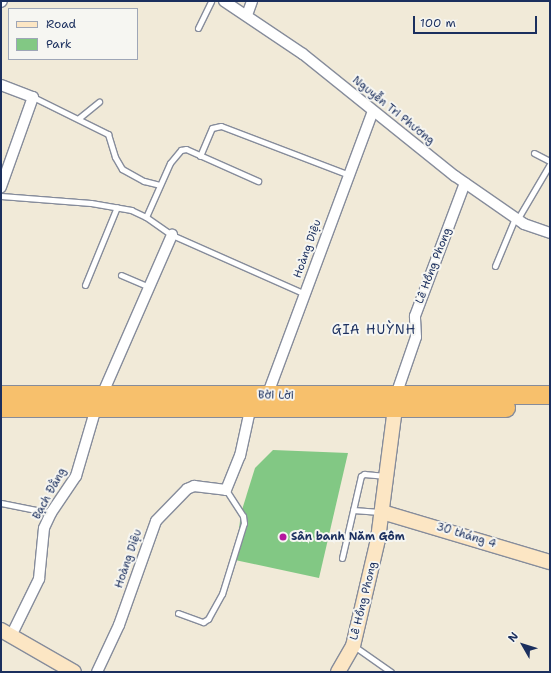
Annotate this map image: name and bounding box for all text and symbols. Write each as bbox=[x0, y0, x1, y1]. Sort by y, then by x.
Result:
legend bbox=[8, 8, 138, 60]
scale bar bbox=[415, 8, 539, 34]
text: 100 m bbox=[420, 15, 456, 31]
text: Road bbox=[46, 16, 76, 32]
text: Park bbox=[46, 36, 72, 52]
street label: Nguyễn Tri Phương bbox=[349, 74, 437, 148]
street label: Hoàng Diệu bbox=[291, 218, 325, 280]
street label: Lê Hồng Phong bbox=[413, 226, 455, 306]
district label: GIA HUỲNH bbox=[332, 322, 416, 338]
street label: Bời Lời bbox=[258, 389, 294, 403]
street label: Bạch Đằng bbox=[30, 466, 70, 522]
street label: 30 tháng 4 bbox=[434, 521, 498, 551]
street label: Hoàng Diệu bbox=[113, 528, 145, 590]
place label: Sân banh Năm Gôm bbox=[291, 530, 405, 544]
marker: Sân banh Năm Gôm bbox=[278, 532, 288, 542]
street label: Lê Hồng Phong bbox=[348, 560, 380, 642]
north arrow bbox=[503, 625, 543, 665]
text: N bbox=[505, 629, 522, 645]

